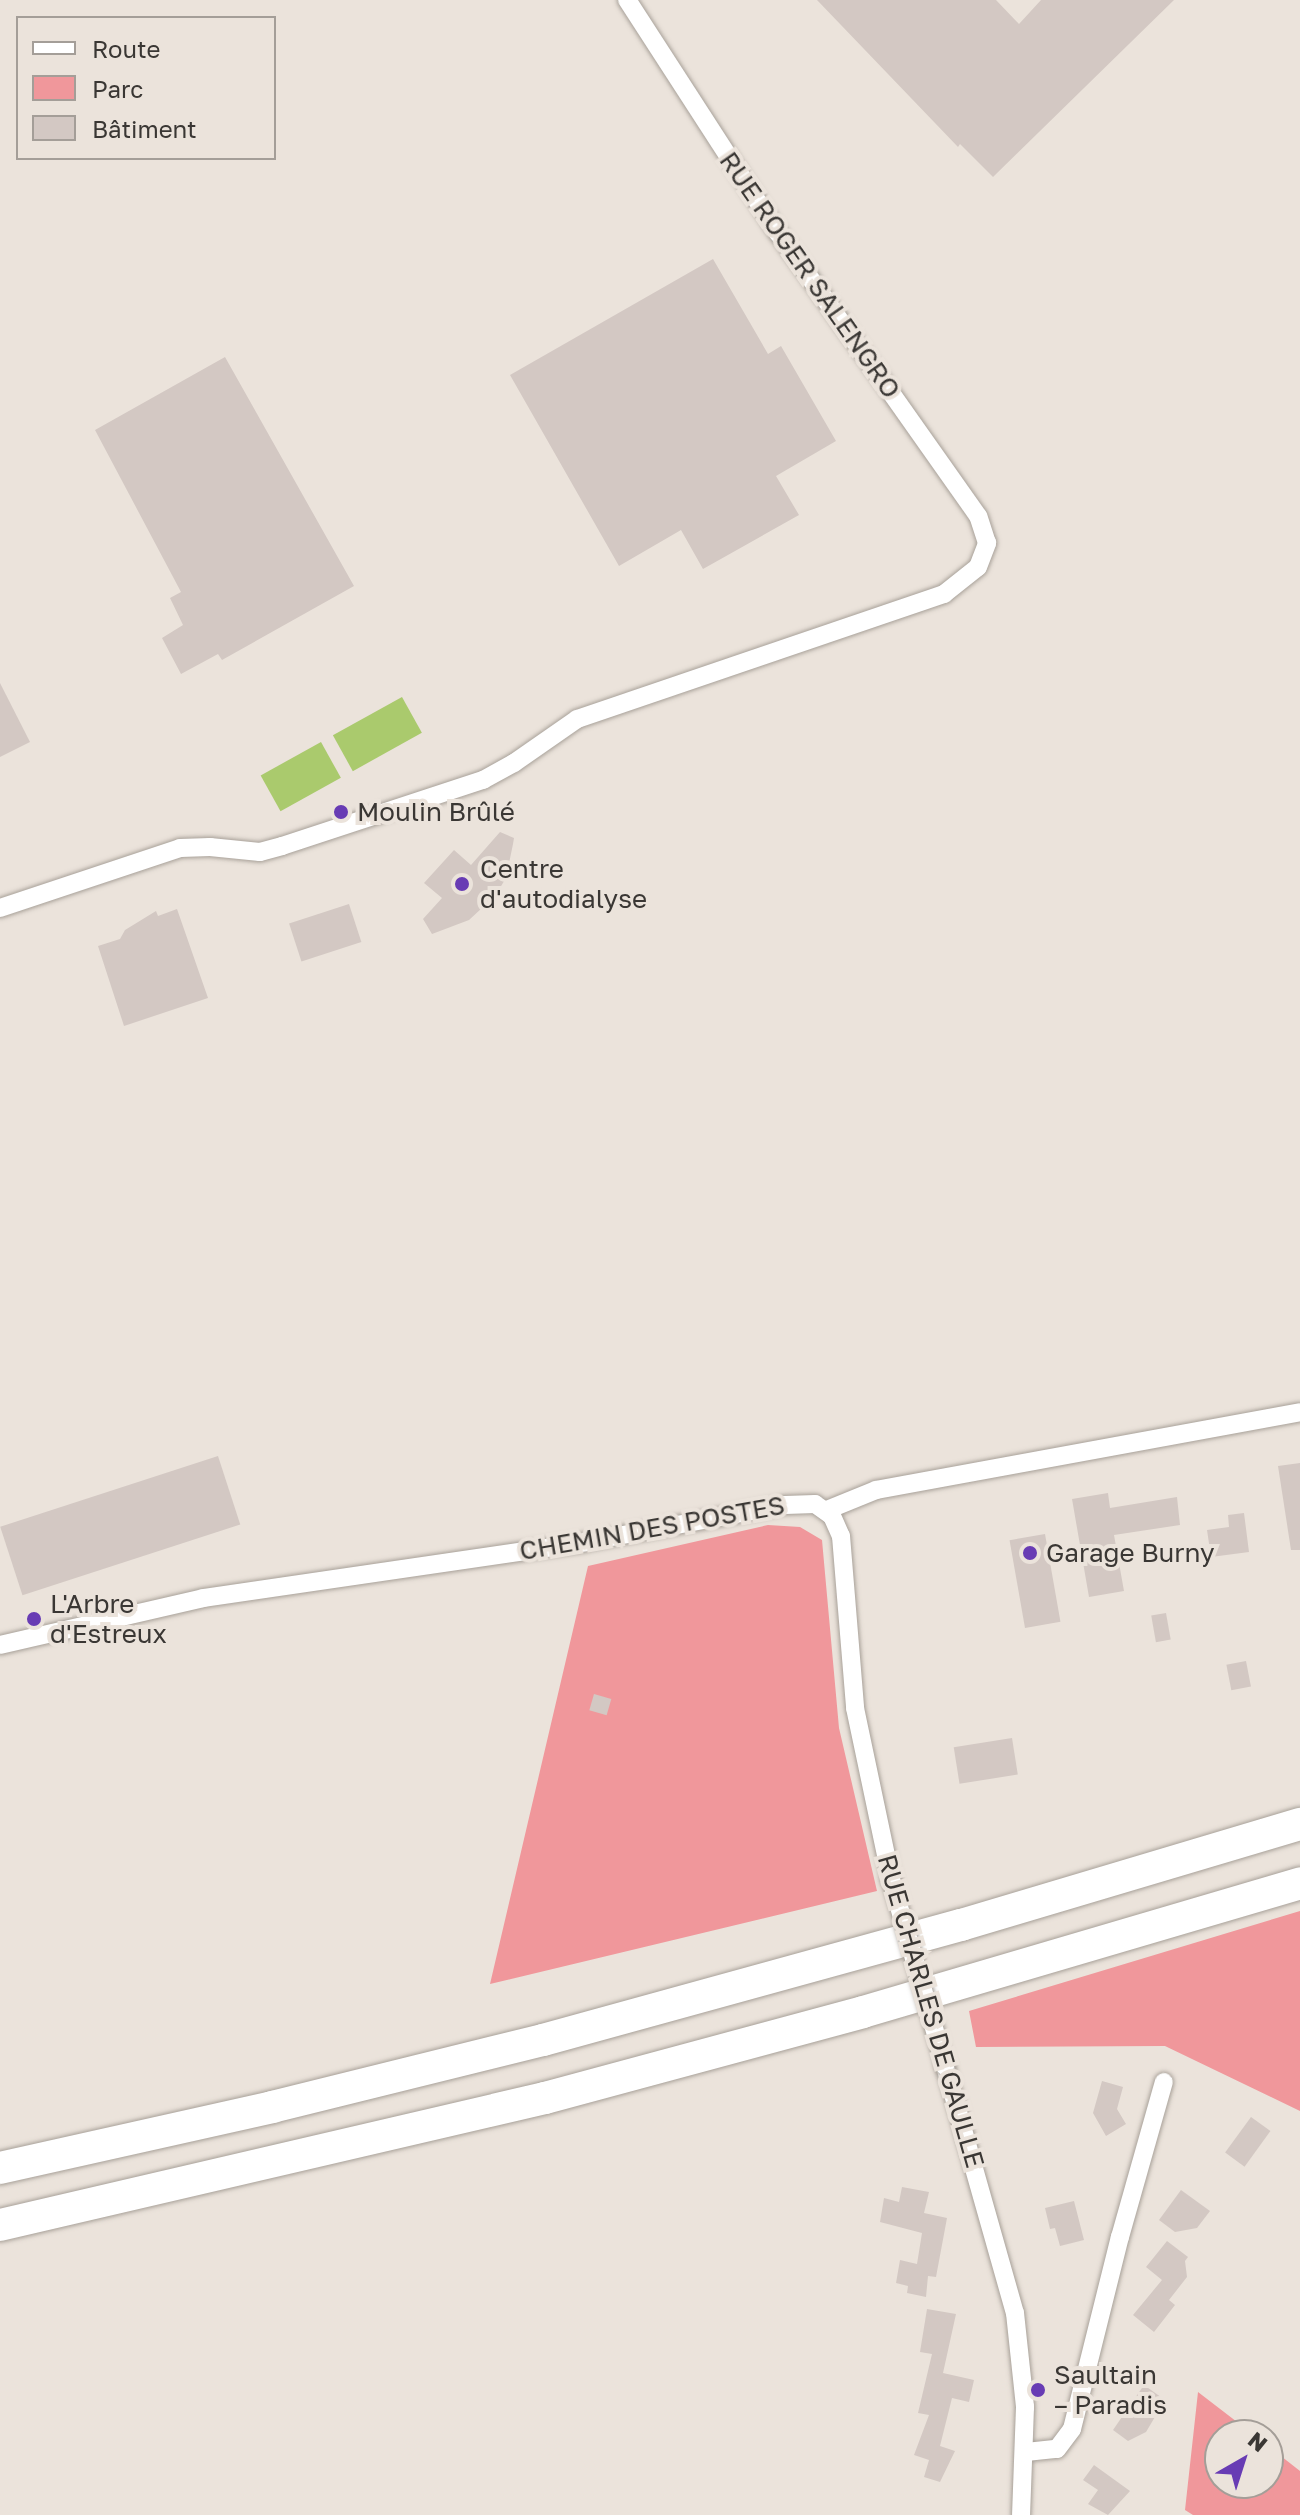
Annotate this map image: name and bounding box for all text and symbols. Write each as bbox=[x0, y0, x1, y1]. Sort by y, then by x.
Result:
legend bbox=[16, 16, 276, 160]
text: Route bbox=[92, 34, 161, 63]
text: Parc bbox=[92, 74, 143, 103]
text: Bâtiment bbox=[92, 114, 197, 143]
street label: RUE ROGER SALENGRO bbox=[713, 146, 907, 404]
place label: Moulin Brûlé bbox=[357, 796, 515, 828]
marker: Moulin Brûlé bbox=[332, 803, 350, 821]
place label: Centre d'autodialyse bbox=[480, 853, 647, 914]
marker: Centre d'autodialyse bbox=[451, 873, 473, 895]
street label: CHEMIN DES POSTES bbox=[517, 1489, 787, 1567]
place label: Garage Burny bbox=[1046, 1537, 1214, 1569]
marker: Garage Burny bbox=[1021, 1544, 1039, 1562]
place label: L'Arbre d'Estreux bbox=[50, 1588, 167, 1650]
marker: L'Arbre d'Estreux bbox=[25, 1610, 43, 1628]
street label: RUE CHARLES DE GAULLE bbox=[871, 1851, 991, 2171]
place label: Saultain – Paradis bbox=[1054, 2359, 1167, 2420]
marker: Saultain – Paradis bbox=[1029, 2381, 1047, 2399]
north arrow bbox=[1204, 2419, 1284, 2499]
text: N bbox=[1243, 2426, 1273, 2457]

